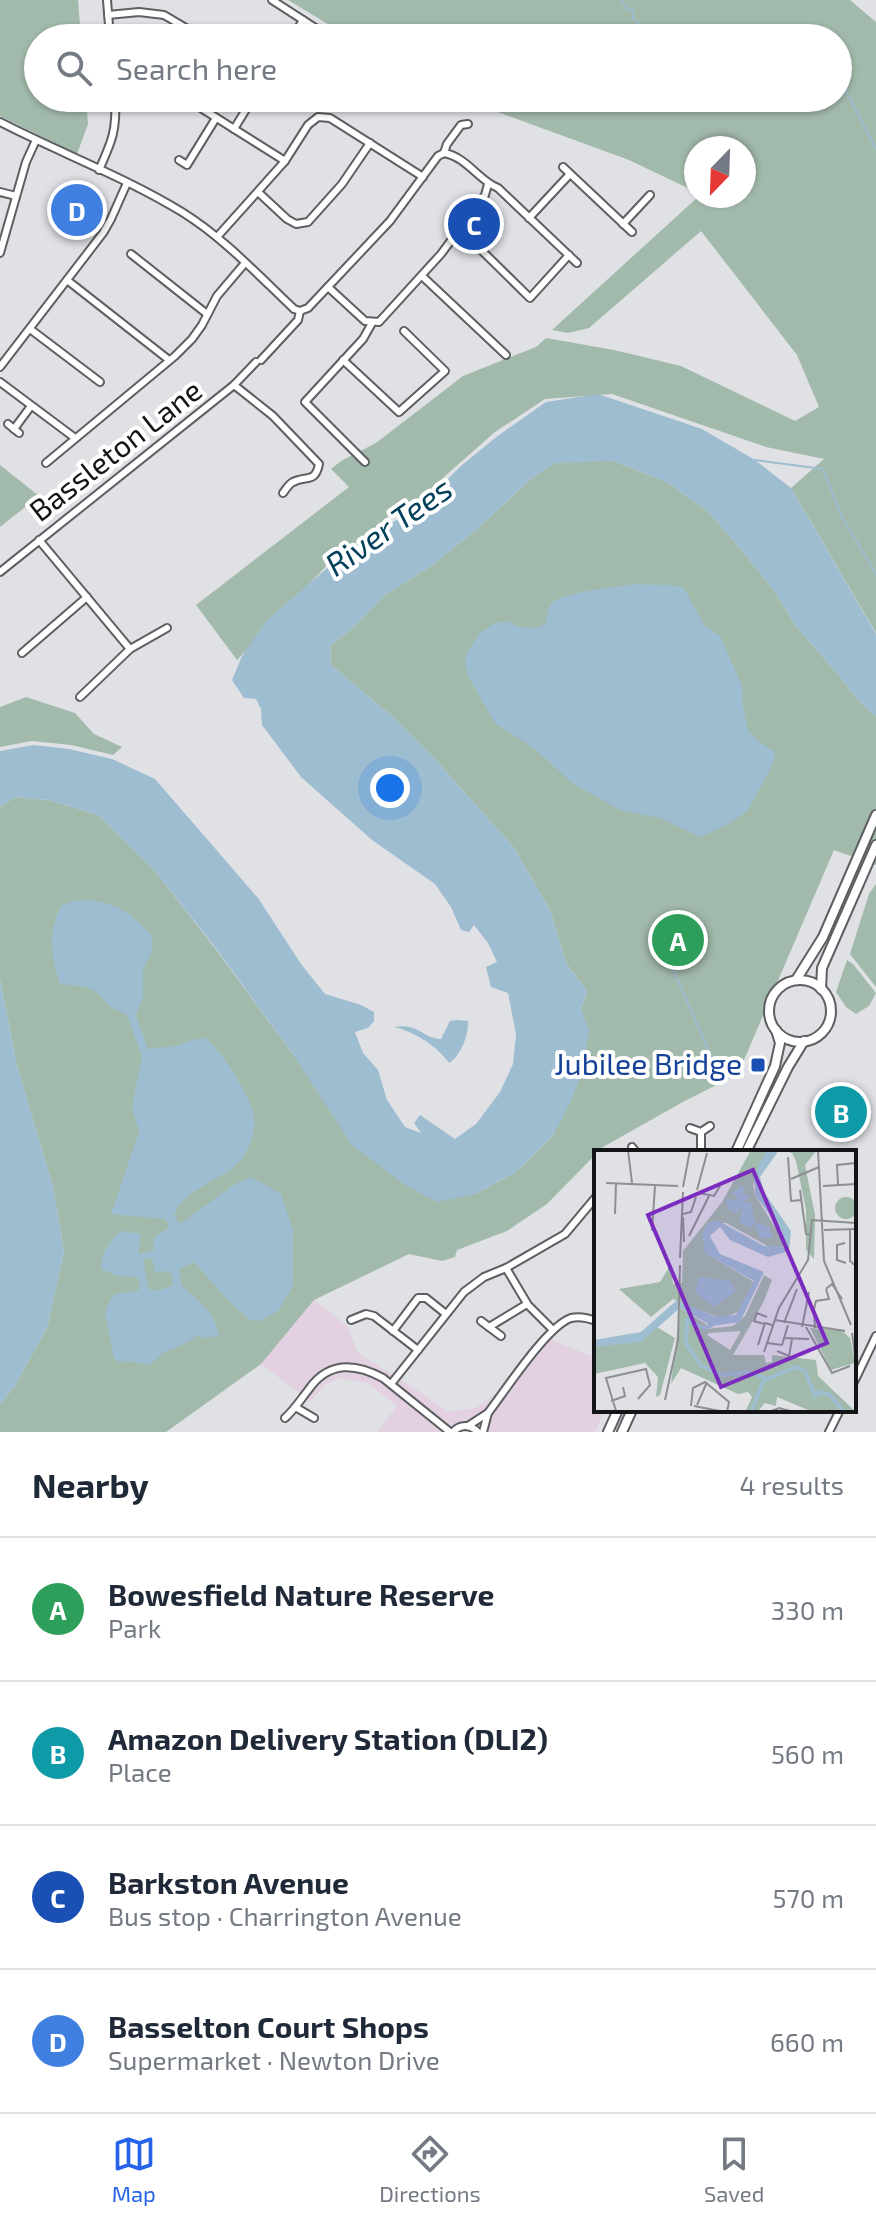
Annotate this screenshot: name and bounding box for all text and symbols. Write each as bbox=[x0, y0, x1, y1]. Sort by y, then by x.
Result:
search box bbox=[24, 24, 852, 112]
icon: search bbox=[52, 46, 96, 90]
text: Search here bbox=[116, 50, 277, 86]
north arrow bbox=[684, 136, 756, 208]
pin: D bbox=[51, 180, 103, 240]
pin: C bbox=[448, 194, 500, 254]
street label: Bassleton Lane bbox=[21, 371, 208, 528]
water label: River Tees bbox=[317, 468, 458, 583]
your location bbox=[370, 768, 410, 808]
pin: A bbox=[652, 910, 704, 970]
place label: Jubilee Bridge bbox=[554, 1045, 742, 1081]
marker: Jubilee Bridge bbox=[749, 1056, 767, 1074]
pin: B bbox=[815, 1082, 867, 1142]
inset map bbox=[594, 1150, 856, 1412]
text: Nearby bbox=[32, 1464, 149, 1505]
text: 4 results bbox=[739, 1469, 844, 1500]
text: Bowesfield Nature Reserve bbox=[108, 1576, 494, 1612]
text: A bbox=[50, 1594, 66, 1625]
text: 330 m bbox=[771, 1594, 844, 1625]
text: Park bbox=[108, 1612, 161, 1643]
text: Amazon Delivery Station (DLI2) bbox=[108, 1720, 548, 1756]
text: B bbox=[50, 1738, 66, 1769]
text: 560 m bbox=[771, 1738, 844, 1769]
text: Place bbox=[108, 1756, 172, 1787]
text: Barkston Avenue bbox=[108, 1864, 349, 1900]
text: C bbox=[50, 1882, 66, 1913]
text: 570 m bbox=[772, 1882, 844, 1913]
text: Bus stop · Charrington Avenue bbox=[108, 1900, 462, 1931]
text: Basselton Court Shops bbox=[108, 2008, 429, 2044]
text: D bbox=[49, 2026, 67, 2057]
text: 660 m bbox=[770, 2026, 844, 2057]
text: Supermarket · Newton Drive bbox=[108, 2044, 440, 2075]
tab: Map bbox=[112, 2132, 156, 2206]
tab: Directions bbox=[379, 2132, 481, 2206]
tab: Saved bbox=[704, 2132, 764, 2206]

